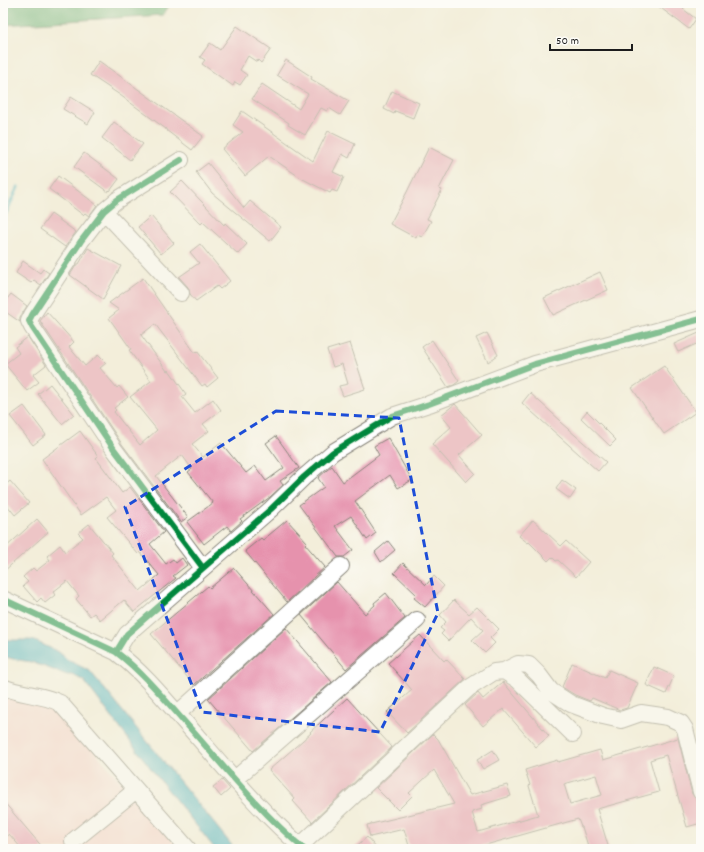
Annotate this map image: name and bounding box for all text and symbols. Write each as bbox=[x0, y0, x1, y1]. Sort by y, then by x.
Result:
scale bar bbox=[550, 26, 632, 52]
text: 50 m bbox=[556, 33, 579, 50]

